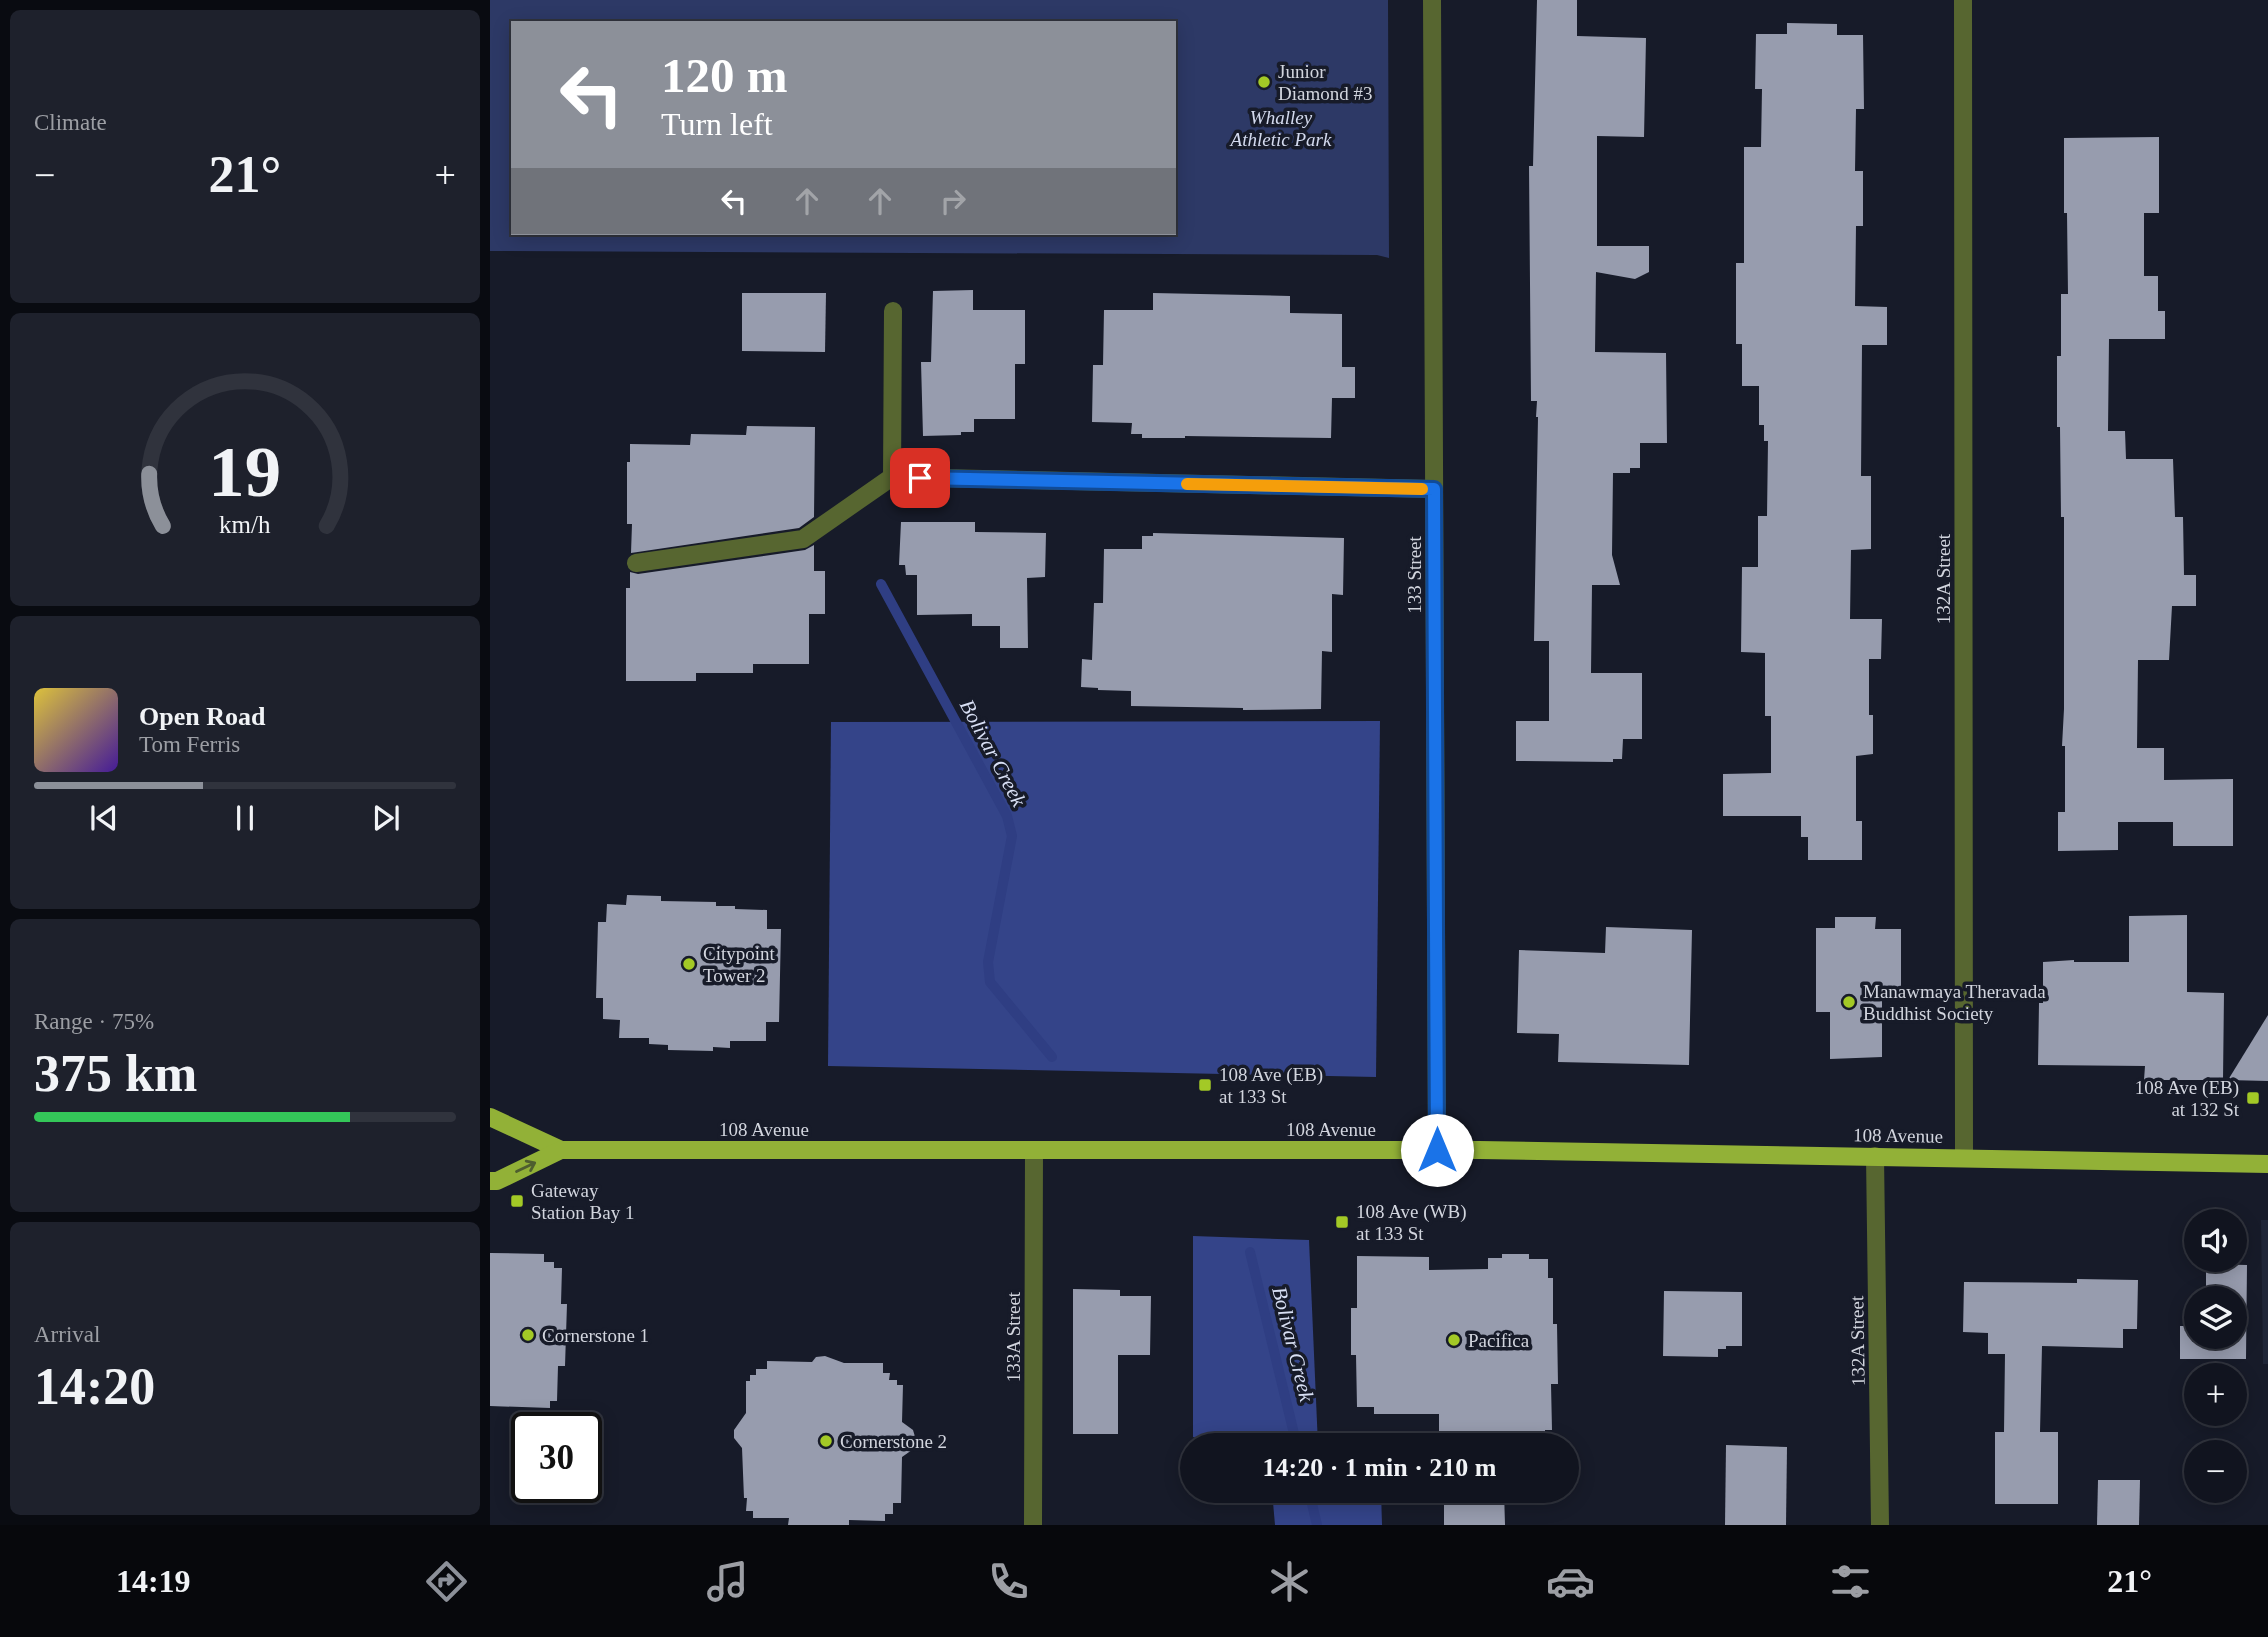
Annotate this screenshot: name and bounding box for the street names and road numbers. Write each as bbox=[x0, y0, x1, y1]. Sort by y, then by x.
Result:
street label: 132A Street bbox=[1933, 533, 1954, 624]
street label: 133 Street bbox=[1404, 536, 1425, 614]
street label: 108 Avenue bbox=[719, 1119, 809, 1140]
street label: 108 Avenue bbox=[1286, 1119, 1376, 1140]
street label: 108 Avenue bbox=[1853, 1124, 1943, 1147]
street label: 133A Street bbox=[1003, 1291, 1024, 1382]
street label: 132A Street bbox=[1846, 1295, 1869, 1386]

